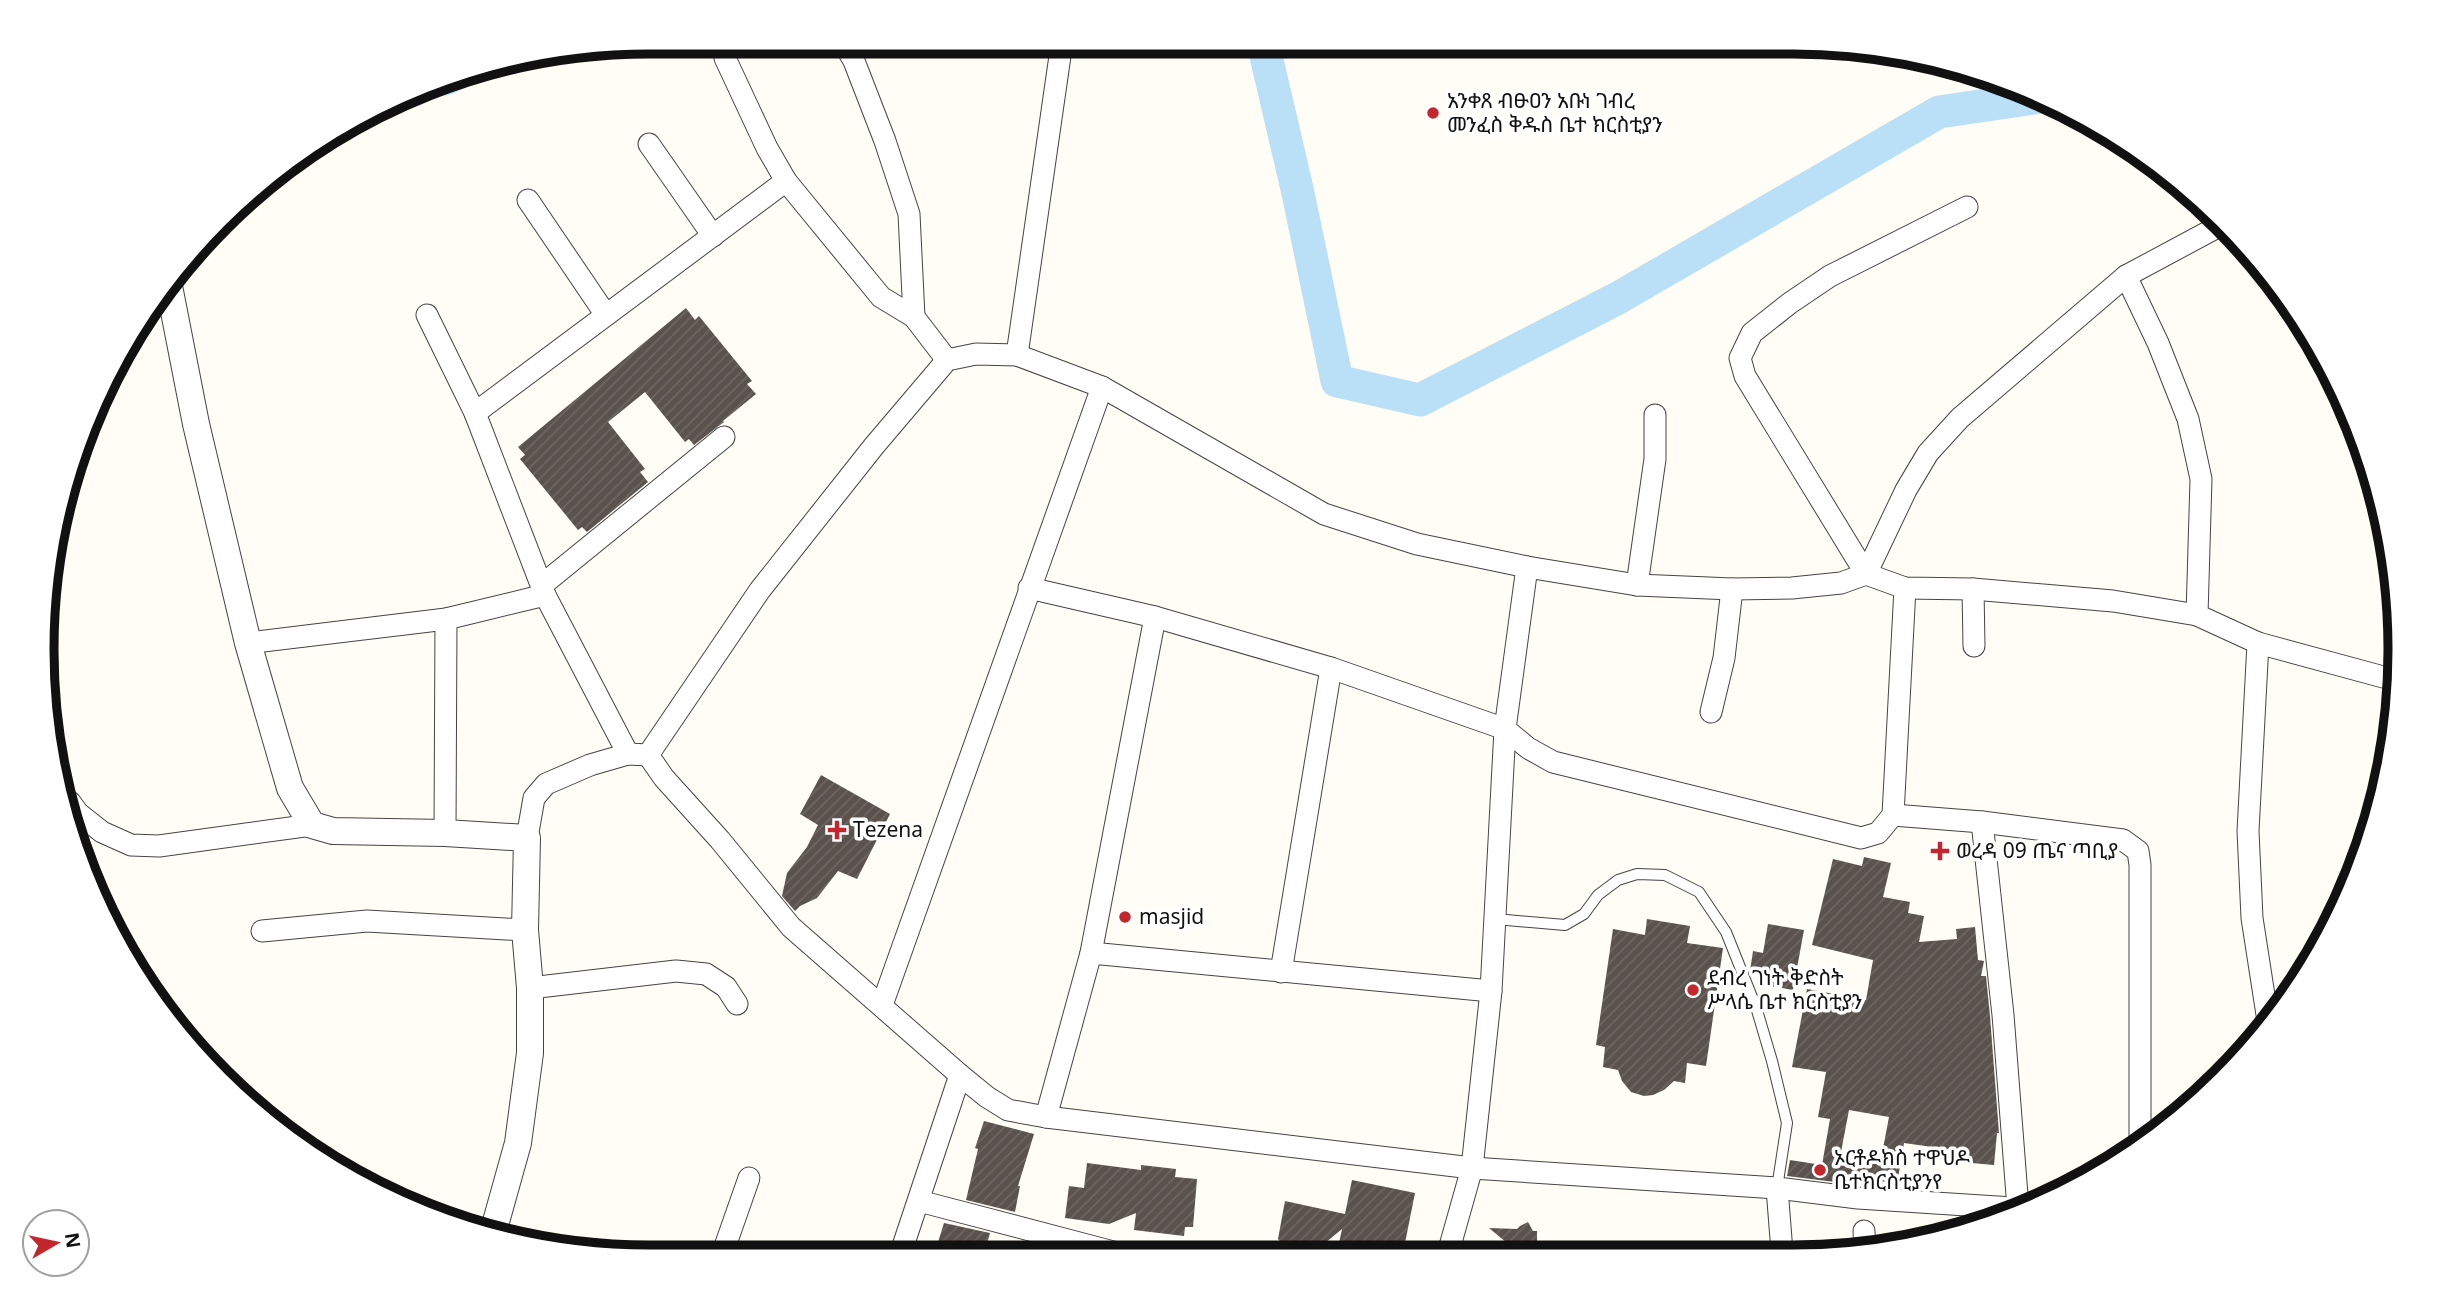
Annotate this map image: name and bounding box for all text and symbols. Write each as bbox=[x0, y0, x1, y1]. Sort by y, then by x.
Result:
place label: አንቀጸ ብፁዐን አቡነ ገብረ መንፈስ ቅዱስ ቤተ ክርስቲያን bbox=[1447, 86, 1662, 138]
marker: አንቀጸ ብፁዐን አቡነ ገብረ መንፈስ ቅዱስ ቤተ ክርስቲያን bbox=[1425, 105, 1441, 121]
place label: Tezena bbox=[853, 815, 923, 843]
marker: Tezena bbox=[827, 820, 847, 840]
place label: ወረዳ 09 ጤና ጣቢያ bbox=[1956, 836, 2118, 864]
marker: ወረዳ 09 ጤና ጣቢያ bbox=[1930, 841, 1950, 861]
place label: masjid bbox=[1139, 902, 1204, 930]
marker: masjid bbox=[1117, 909, 1133, 925]
place label: ደብረ ገነት ቅድስት ሥላሴ ቤተ ክርስቲያን bbox=[1707, 963, 1862, 1015]
marker: ደብረ ገነት ቅድስት ሥላሴ ቤተ ክርስቲያን bbox=[1685, 982, 1701, 998]
place label: ኦርቶዶክስ ተዋህዶ ቤተክርስቲያንየ bbox=[1834, 1143, 1970, 1195]
marker: ኦርቶዶክስ ተዋህዶ ቤተክርስቲያንየ bbox=[1812, 1162, 1828, 1178]
north arrow bbox=[21, 1208, 91, 1278]
text: N bbox=[59, 1231, 87, 1250]

